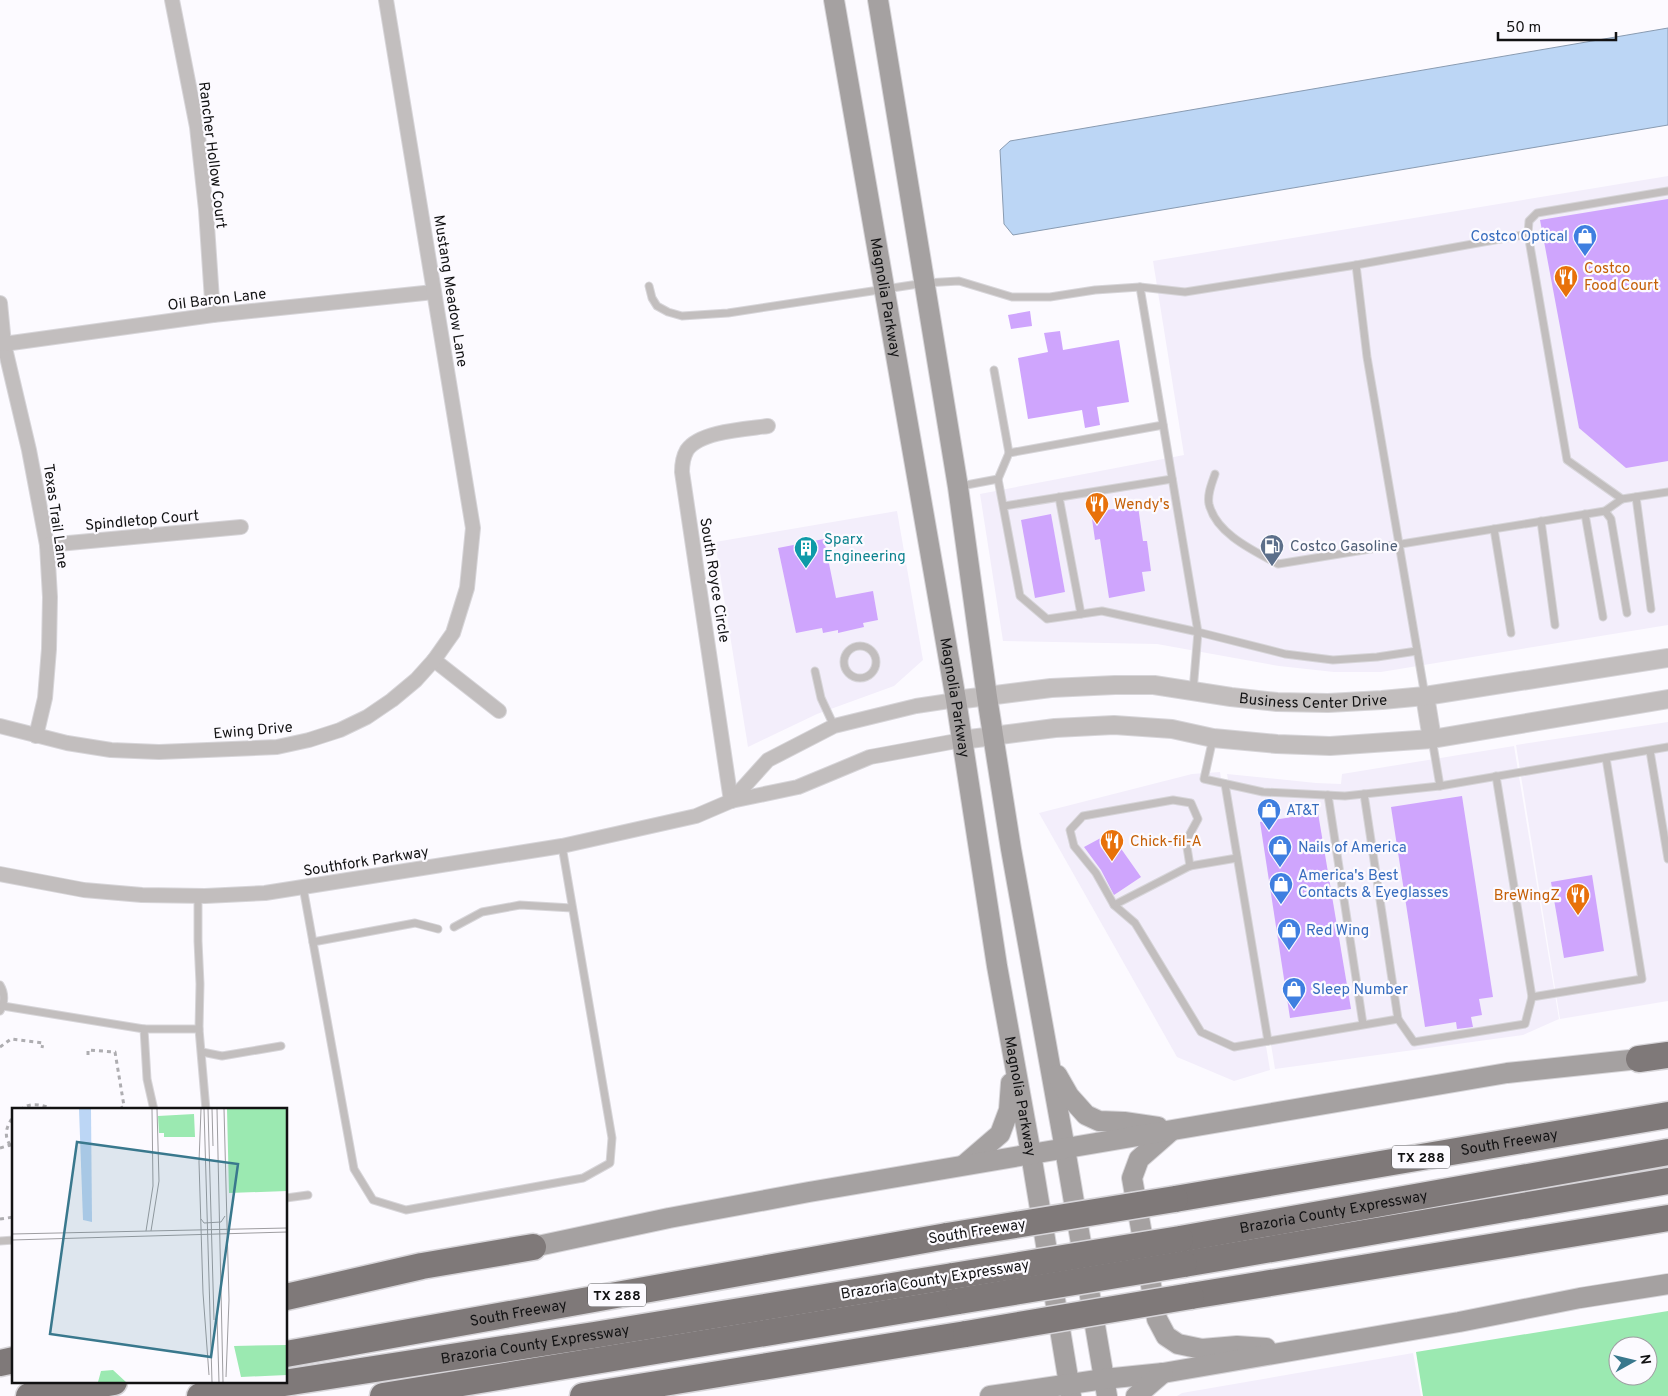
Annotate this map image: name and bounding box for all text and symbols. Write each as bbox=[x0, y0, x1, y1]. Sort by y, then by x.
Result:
scale bar bbox=[1498, 10, 1616, 42]
text: 50 m bbox=[1506, 19, 1541, 38]
street label: Rancher Hollow Court bbox=[193, 81, 230, 230]
street label: Mustang Meadow Lane bbox=[428, 214, 471, 369]
shop icon: Costco Optical bbox=[1572, 223, 1598, 257]
place label: Costco Optical bbox=[1470, 228, 1568, 247]
street label: Magnolia Parkway bbox=[865, 236, 904, 359]
place label: Costco Food Court bbox=[1584, 260, 1659, 296]
restaurant icon: Costco Food Court bbox=[1553, 264, 1579, 298]
street label: Oil Baron Lane bbox=[167, 285, 268, 316]
street label: Texas Trail Lane bbox=[38, 463, 71, 570]
restaurant icon: Wendy's bbox=[1084, 491, 1110, 525]
place label: Wendy's bbox=[1114, 496, 1170, 515]
street label: Spindletop Court bbox=[84, 507, 200, 536]
street label: South Royce Circle bbox=[694, 516, 733, 644]
place label: Sparx Engineering bbox=[824, 531, 906, 567]
fuel station icon: Costco Gasoline bbox=[1259, 533, 1285, 567]
building icon: Sparx Engineering bbox=[793, 535, 819, 569]
place label: Costco Gasoline bbox=[1290, 538, 1398, 557]
street label: Magnolia Parkway bbox=[934, 636, 973, 759]
street label: Business Center Drive bbox=[1238, 690, 1388, 714]
street label: Ewing Drive bbox=[213, 719, 294, 744]
shop icon: AT&T bbox=[1256, 797, 1282, 831]
place label: AT&T bbox=[1286, 802, 1320, 821]
restaurant icon: Chick-fil-A bbox=[1099, 828, 1125, 862]
place label: Chick-fil-A bbox=[1130, 833, 1202, 852]
shop icon: Nails of America bbox=[1267, 834, 1293, 868]
place label: Nails of America bbox=[1298, 839, 1407, 858]
street label: Southfork Parkway bbox=[302, 843, 430, 882]
place label: America's Best Contacts & Eyeglasses bbox=[1298, 867, 1449, 903]
shop icon: America's Best Contacts & Eyeglasses bbox=[1268, 871, 1294, 905]
restaurant icon: BreWingZ bbox=[1565, 882, 1591, 916]
place label: BreWingZ bbox=[1494, 887, 1560, 906]
shop icon: Red Wing bbox=[1276, 917, 1302, 951]
place label: Red Wing bbox=[1306, 922, 1369, 941]
shop icon: Sleep Number bbox=[1281, 976, 1307, 1010]
place label: Sleep Number bbox=[1312, 981, 1408, 1000]
street label: Magnolia Parkway bbox=[999, 1035, 1039, 1158]
inset map bbox=[12, 1108, 288, 1384]
street label: South Freeway bbox=[1459, 1126, 1560, 1161]
road number: TX 288 bbox=[1392, 1146, 1450, 1168]
street label: Brazoria County Expressway bbox=[1238, 1187, 1430, 1239]
street label: South Freeway bbox=[927, 1215, 1027, 1250]
street label: Brazoria County Expressway bbox=[840, 1256, 1031, 1305]
road number: TX 288 bbox=[588, 1284, 646, 1306]
street label: South Freeway bbox=[469, 1296, 569, 1332]
street label: Brazoria County Expressway bbox=[439, 1321, 631, 1370]
north arrow bbox=[1608, 1336, 1658, 1386]
text: N bbox=[1635, 1353, 1654, 1366]

